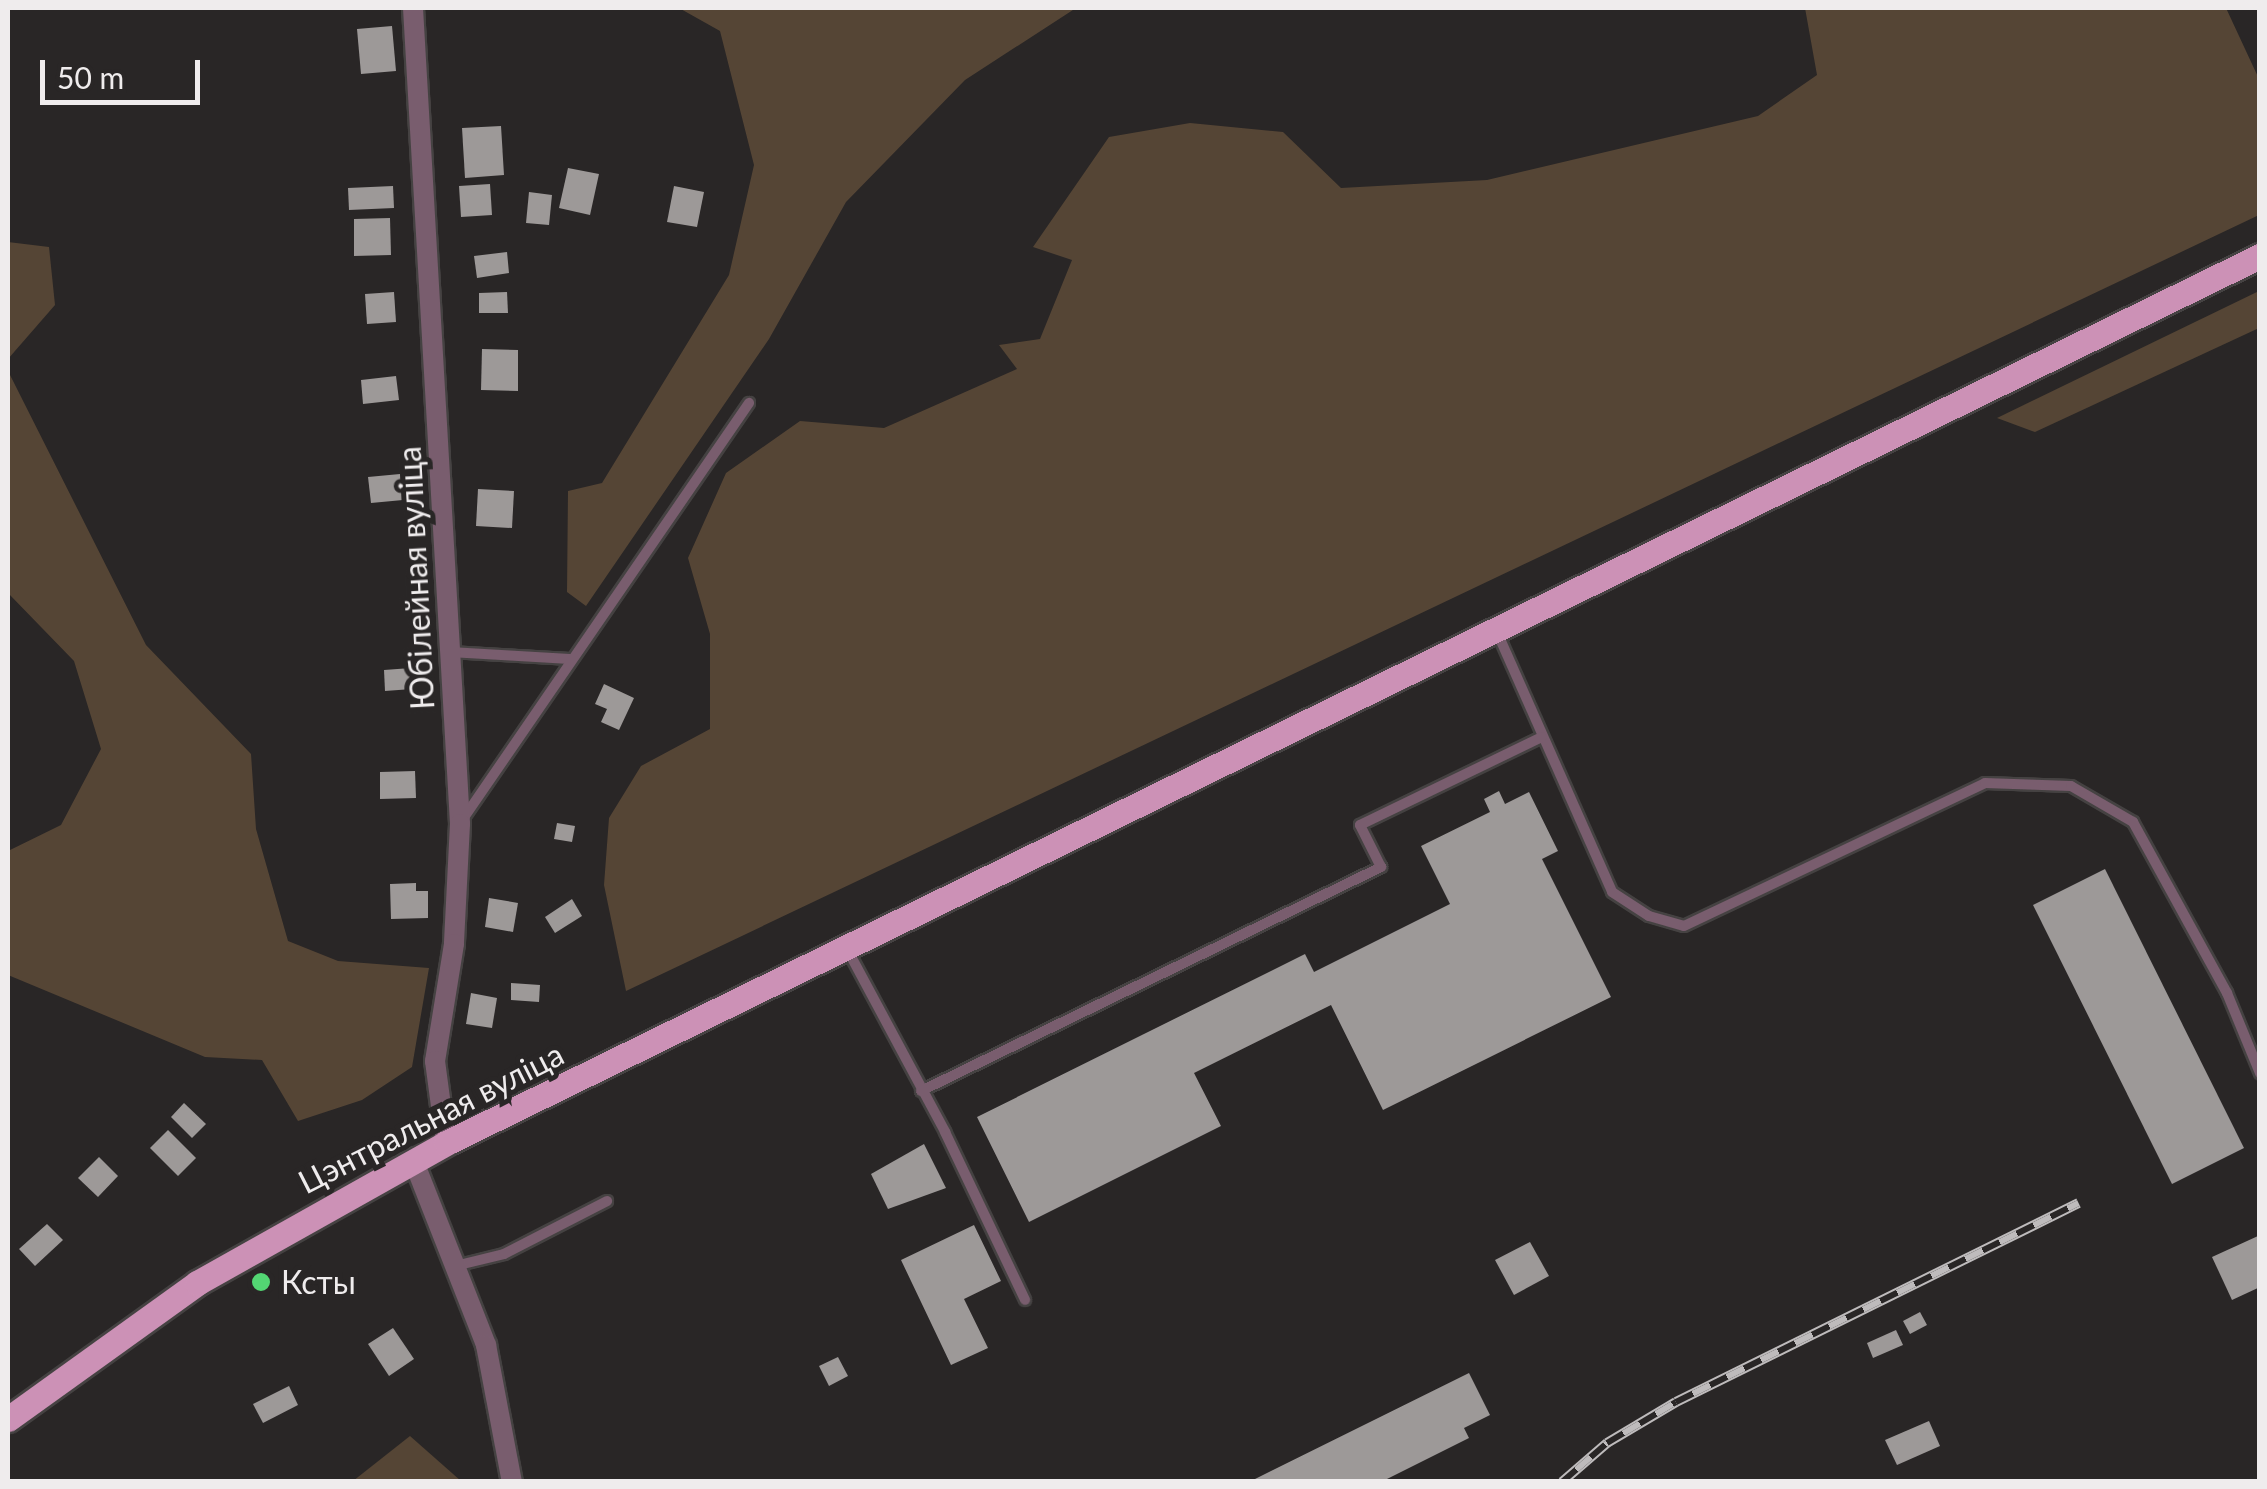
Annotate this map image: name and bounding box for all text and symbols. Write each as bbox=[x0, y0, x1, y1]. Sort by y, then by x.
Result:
scale bar bbox=[45, 40, 205, 102]
text: 50 m bbox=[57, 59, 124, 95]
street label: Юбілейная вуліца bbox=[390, 445, 442, 711]
street label: Цэнтральная вуліца bbox=[292, 1035, 570, 1201]
place label: Ксты bbox=[281, 1263, 356, 1301]
marker: Ксты bbox=[250, 1271, 272, 1293]

